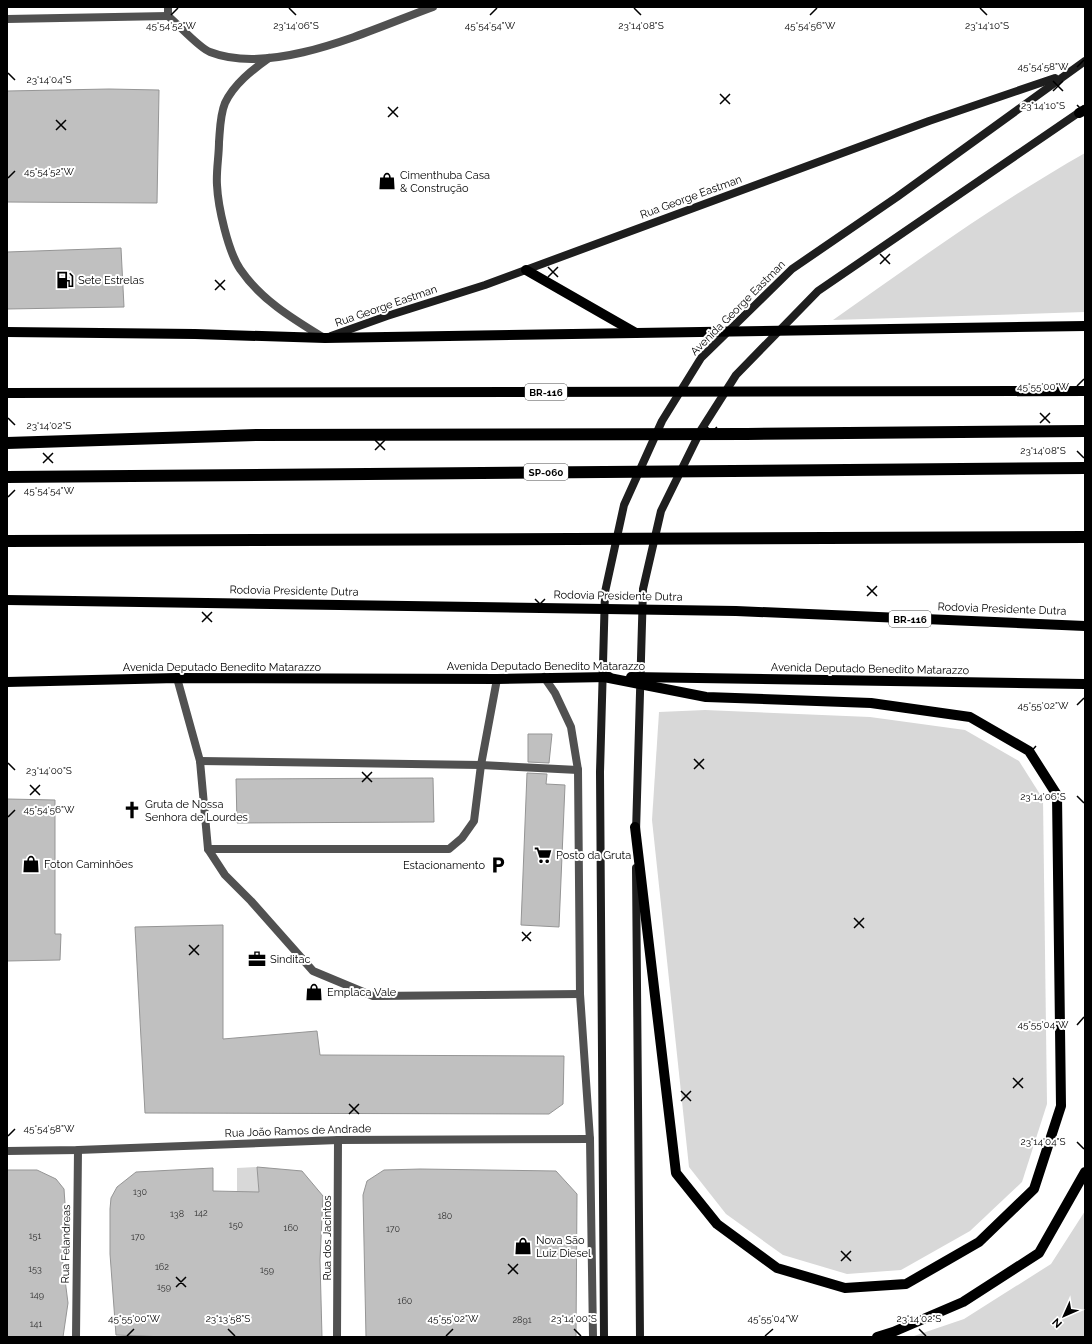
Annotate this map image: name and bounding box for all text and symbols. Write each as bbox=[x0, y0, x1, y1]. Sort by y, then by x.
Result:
text: 45°54'52"W bbox=[146, 20, 197, 31]
text: 23°14'06"S bbox=[273, 20, 319, 31]
text: 45°54'54"W bbox=[465, 20, 516, 31]
text: 23°14'08"S bbox=[618, 20, 664, 31]
text: 45°54'56"W bbox=[785, 20, 836, 31]
text: 23°14'10"S bbox=[965, 20, 1009, 31]
text: 45°54'58"W bbox=[1018, 61, 1069, 72]
text: 23°14'04"S bbox=[26, 74, 72, 85]
text: 23°14'10"S bbox=[1021, 100, 1065, 111]
text: 45°54'52"W bbox=[24, 166, 75, 177]
place label: Cimenthuba Casa & Construção bbox=[400, 169, 490, 195]
shop icon: Cimenthuba Casa & Construção bbox=[377, 171, 397, 191]
street label: Rua George Eastman bbox=[638, 173, 744, 221]
street label: Avenida George Eastman bbox=[688, 258, 788, 358]
fuel station icon: Sete Estrelas bbox=[55, 270, 75, 290]
place label: Sete Estrelas bbox=[78, 274, 144, 287]
street label: Rua George Eastman bbox=[333, 282, 439, 330]
text: 45°55'00"W bbox=[1017, 381, 1069, 392]
road number: BR-116 bbox=[525, 384, 567, 400]
text: 23°14'02"S bbox=[27, 420, 71, 431]
text: 23°14'08"S bbox=[1020, 445, 1066, 456]
road number: SP-060 bbox=[524, 464, 568, 480]
text: 45°54'54"W bbox=[24, 485, 75, 496]
street label: Rodovia Presidente Dutra bbox=[229, 583, 359, 599]
street label: Rodovia Presidente Dutra bbox=[553, 588, 683, 604]
street label: Rodovia Presidente Dutra bbox=[937, 600, 1067, 618]
road number: BR-116 bbox=[889, 611, 931, 627]
street label: Avenida Deputado Benedito Matarazzo bbox=[447, 660, 646, 673]
street label: Avenida Deputado Benedito Matarazzo bbox=[123, 661, 322, 674]
street label: Avenida Deputado Benedito Matarazzo bbox=[771, 661, 970, 677]
text: 45°55'02"W bbox=[1018, 700, 1069, 711]
text: 23°14'00"S bbox=[26, 765, 72, 776]
text: 23°14'06"S bbox=[1020, 791, 1066, 802]
place label: Gruta de Nossa Senhora de Lourdes bbox=[145, 798, 248, 824]
church icon: Gruta de Nossa Senhora de Lourdes bbox=[122, 800, 142, 820]
text: 45°54'56"W bbox=[24, 804, 75, 815]
supermarket icon: Posto da Gruta bbox=[533, 845, 553, 865]
place label: Posto da Gruta bbox=[556, 849, 631, 862]
shop icon: Foton Caminhões bbox=[21, 854, 41, 874]
parking icon: Estacionamento bbox=[488, 855, 508, 875]
place label: Foton Caminhões bbox=[44, 858, 133, 871]
place label: Estacionamento bbox=[403, 859, 485, 872]
office icon: Sinditac bbox=[247, 949, 267, 969]
place label: Sinditac bbox=[270, 953, 310, 966]
shop icon: Emplaca Vale bbox=[304, 982, 324, 1002]
place label: Emplaca Vale bbox=[327, 986, 397, 999]
text: 45°55'04"W bbox=[1017, 1019, 1069, 1030]
street label: Rua João Ramos de Andrade bbox=[224, 1122, 372, 1140]
text: 45°54'58"W bbox=[24, 1123, 75, 1134]
text: 23°14'04"S bbox=[1020, 1136, 1066, 1147]
house number: 130 bbox=[133, 1187, 148, 1197]
street label: Rua dos Jacintos bbox=[321, 1195, 334, 1281]
street label: Rua Felandreas bbox=[59, 1205, 73, 1283]
house number: 142 bbox=[194, 1208, 208, 1218]
house number: 138 bbox=[170, 1209, 184, 1219]
house number: 180 bbox=[438, 1211, 453, 1221]
house number: 150 bbox=[229, 1220, 244, 1230]
house number: 160 bbox=[284, 1223, 299, 1233]
house number: 170 bbox=[386, 1224, 401, 1234]
house number: 151 bbox=[29, 1231, 41, 1241]
house number: 170 bbox=[131, 1232, 146, 1242]
place label: Nova São Luiz Diesel bbox=[536, 1234, 591, 1260]
shop icon: Nova São Luiz Diesel bbox=[513, 1236, 533, 1256]
house number: 162 bbox=[155, 1262, 169, 1272]
house number: 153 bbox=[28, 1264, 42, 1274]
house number: 159 bbox=[260, 1265, 274, 1275]
house number: 159 bbox=[157, 1282, 171, 1292]
house number: 149 bbox=[30, 1290, 44, 1300]
house number: 160 bbox=[398, 1296, 413, 1306]
north arrow bbox=[1044, 1296, 1084, 1336]
text: 45°55'00"W bbox=[108, 1313, 160, 1324]
text: 23°13'58"S bbox=[206, 1313, 250, 1324]
text: 45°55'02"W bbox=[428, 1313, 479, 1324]
text: 23°14'00"S bbox=[551, 1313, 597, 1324]
text: 45°55'04"W bbox=[747, 1313, 799, 1324]
text: 23°14'02"S bbox=[897, 1313, 941, 1324]
house number: 2891 bbox=[512, 1315, 532, 1325]
text: N bbox=[1050, 1315, 1065, 1330]
house number: 141 bbox=[30, 1319, 42, 1329]

